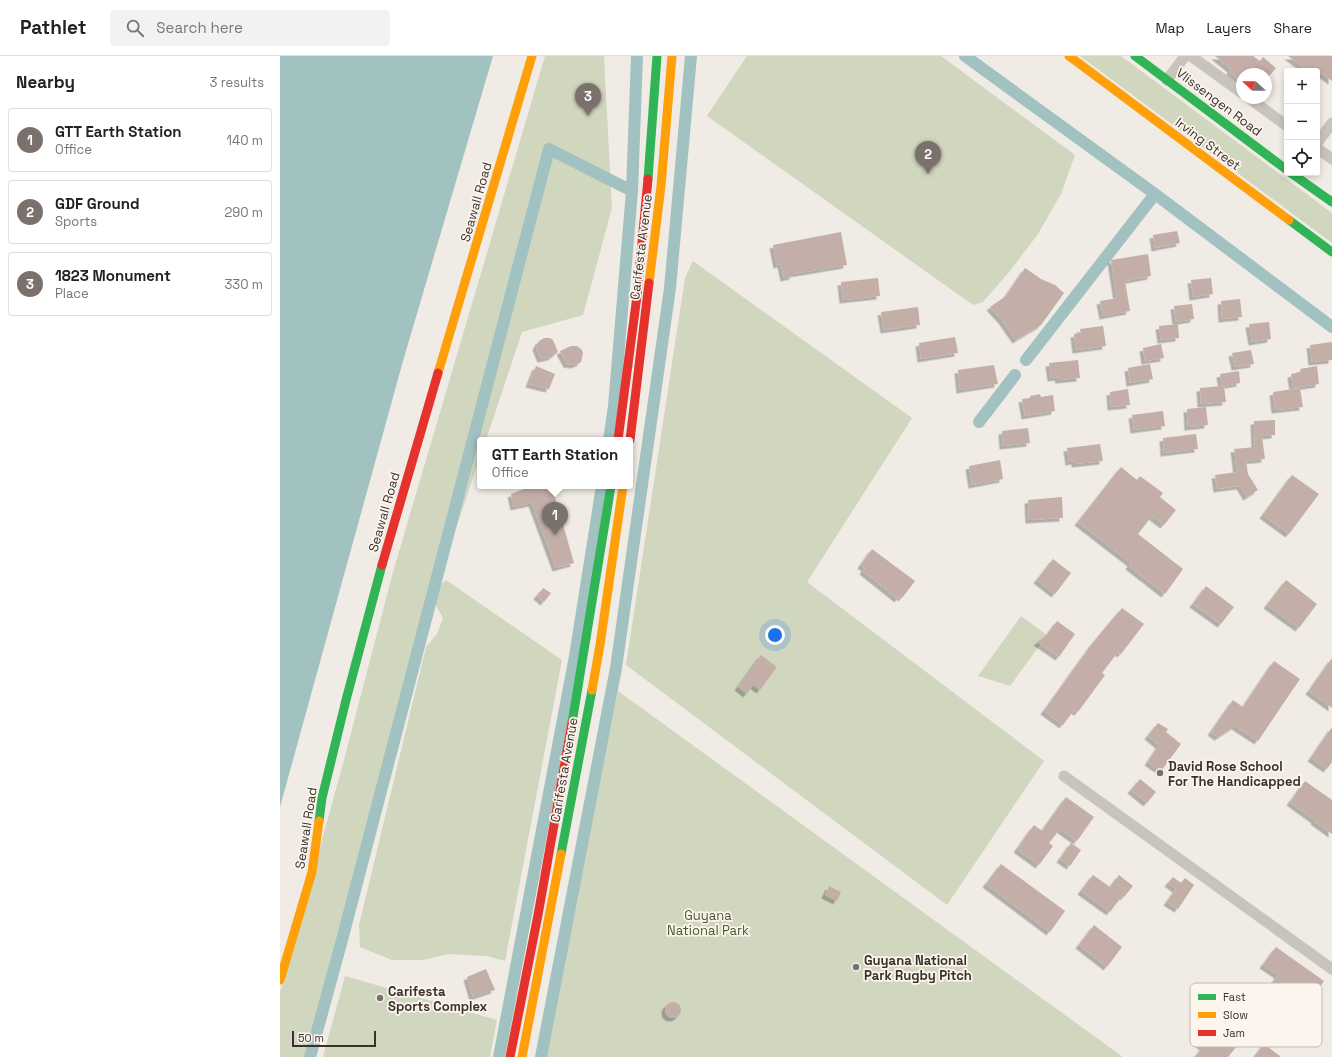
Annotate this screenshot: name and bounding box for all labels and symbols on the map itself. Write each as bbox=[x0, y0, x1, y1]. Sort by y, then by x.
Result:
street label: Vlissengen Road bbox=[1173, 64, 1265, 140]
north arrow bbox=[1236, 68, 1272, 104]
pin: 3 bbox=[575, 83, 601, 116]
street label: Irving Street bbox=[1172, 114, 1244, 174]
pin: 2 bbox=[915, 141, 941, 174]
street label: Seawall Road bbox=[456, 160, 496, 244]
street label: Carifesta Avenue bbox=[626, 193, 656, 301]
street label: Seawall Road bbox=[364, 470, 404, 554]
pin: 1 bbox=[542, 502, 568, 535]
your location bbox=[765, 625, 785, 645]
street label: Carifesta Avenue bbox=[546, 716, 582, 824]
place label: David Rose School For The Handicapped bbox=[1168, 758, 1301, 790]
marker: David Rose School For The Handicapped bbox=[1155, 768, 1165, 778]
street label: Seawall Road bbox=[291, 786, 321, 870]
park label: Guyana National Park bbox=[667, 907, 749, 939]
place label: Guyana National Park Rugby Pitch bbox=[864, 952, 972, 984]
marker: Guyana National Park Rugby Pitch bbox=[851, 962, 861, 972]
place label: Carifesta Sports Complex bbox=[388, 983, 488, 1015]
legend bbox=[1190, 983, 1322, 1047]
text: Fast bbox=[1223, 990, 1246, 1004]
marker: Carifesta Sports Complex bbox=[375, 993, 385, 1003]
text: Slow bbox=[1223, 1008, 1248, 1022]
text: Jam bbox=[1223, 1026, 1245, 1040]
scale bar bbox=[292, 1029, 376, 1048]

